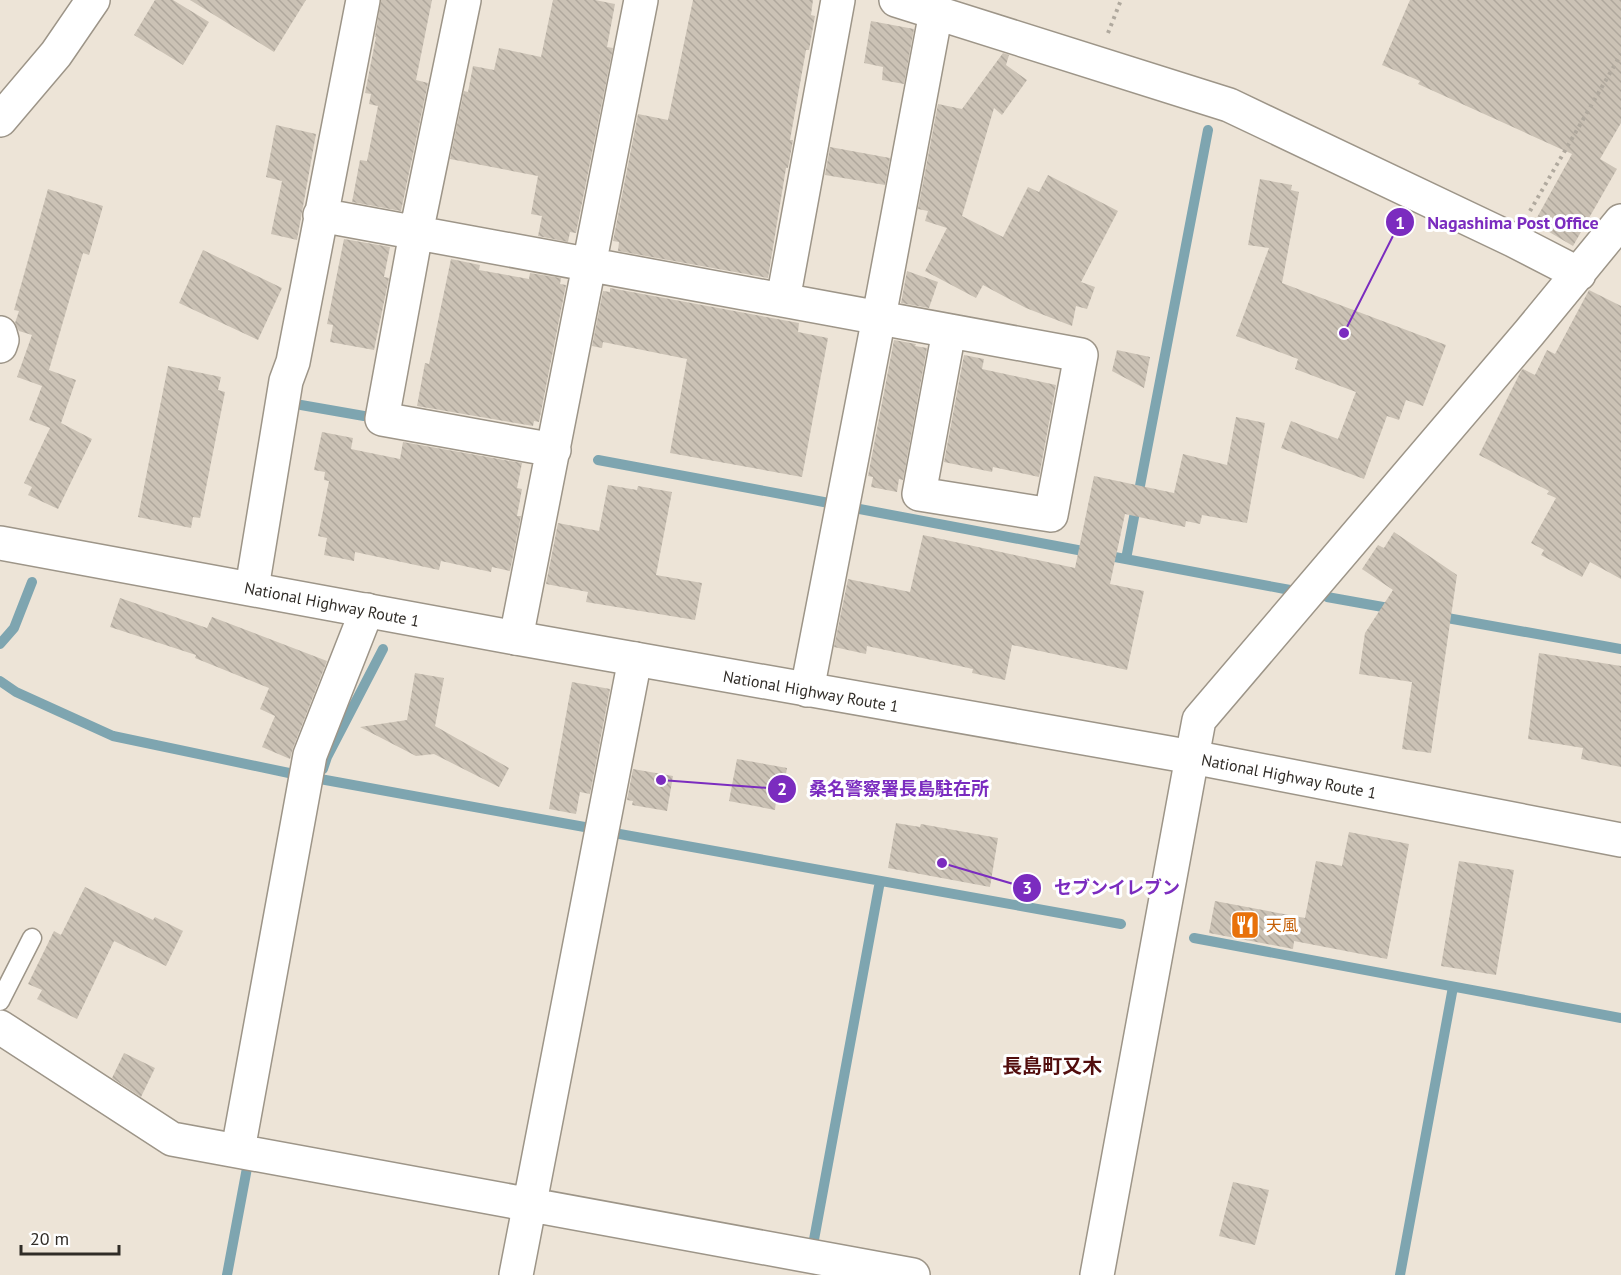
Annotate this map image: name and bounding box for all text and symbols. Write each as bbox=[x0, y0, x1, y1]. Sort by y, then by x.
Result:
callout: Nagashima Post Office bbox=[1385, 204, 1610, 240]
text: 1 bbox=[1395, 211, 1405, 234]
text: Nagashima Post Office bbox=[1427, 211, 1599, 234]
street label: National Highway Route 1 bbox=[243, 577, 421, 631]
street label: National Highway Route 1 bbox=[722, 666, 900, 716]
street label: National Highway Route 1 bbox=[1200, 749, 1378, 803]
callout: 桑名警察署長島駐在所 bbox=[767, 771, 1001, 807]
text: 2 bbox=[777, 777, 787, 800]
text: 桑名警察署長島駐在所 bbox=[809, 777, 989, 800]
callout: セブンイレブン bbox=[1012, 870, 1192, 906]
text: 3 bbox=[1022, 876, 1032, 899]
text: セブンイレブン bbox=[1054, 876, 1180, 899]
restaurant icon: 天風 bbox=[1229, 909, 1261, 941]
place label: 天風 bbox=[1266, 915, 1298, 935]
district label: 長島町又木 bbox=[1002, 1053, 1102, 1079]
scale bar bbox=[21, 1218, 118, 1256]
text: 20 m bbox=[30, 1227, 69, 1250]

